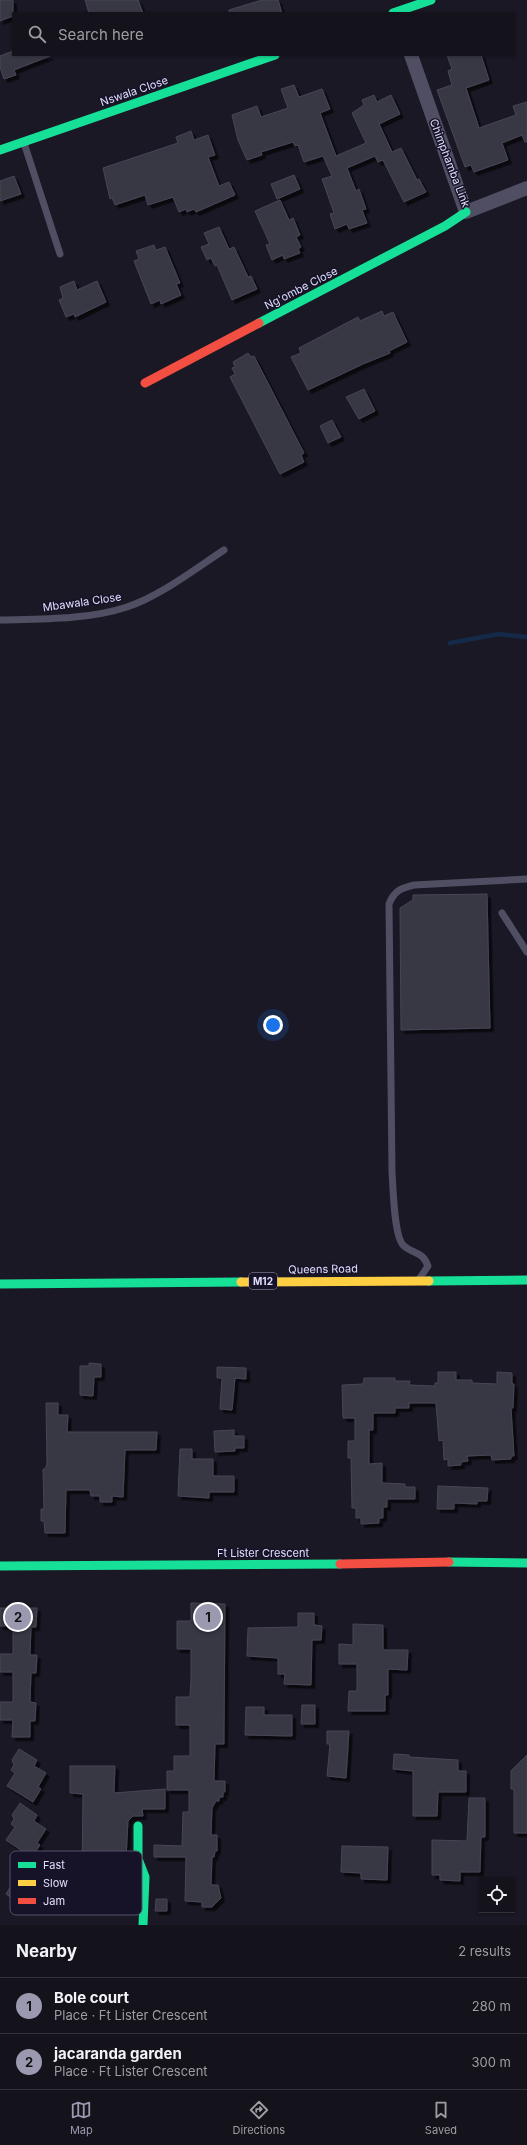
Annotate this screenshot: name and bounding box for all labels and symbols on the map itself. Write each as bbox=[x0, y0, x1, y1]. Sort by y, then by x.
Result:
street label: Nswala Close bbox=[98, 73, 170, 109]
street label: Chimphamba Link bbox=[427, 117, 473, 209]
street label: Ng'ombe Close bbox=[262, 264, 340, 312]
street label: Mbawala Close bbox=[42, 590, 122, 614]
your location bbox=[263, 1015, 283, 1035]
street label: Queens Road bbox=[288, 1261, 358, 1277]
road number: M12 bbox=[249, 1273, 277, 1289]
street label: Ft Lister Crescent bbox=[217, 1546, 309, 1560]
pin: 2 bbox=[5, 1602, 31, 1632]
pin: 1 bbox=[195, 1602, 221, 1632]
legend bbox=[10, 1851, 142, 1915]
text: Fast bbox=[43, 1858, 65, 1872]
text: Slow bbox=[43, 1876, 68, 1890]
text: Jam bbox=[43, 1894, 65, 1908]

